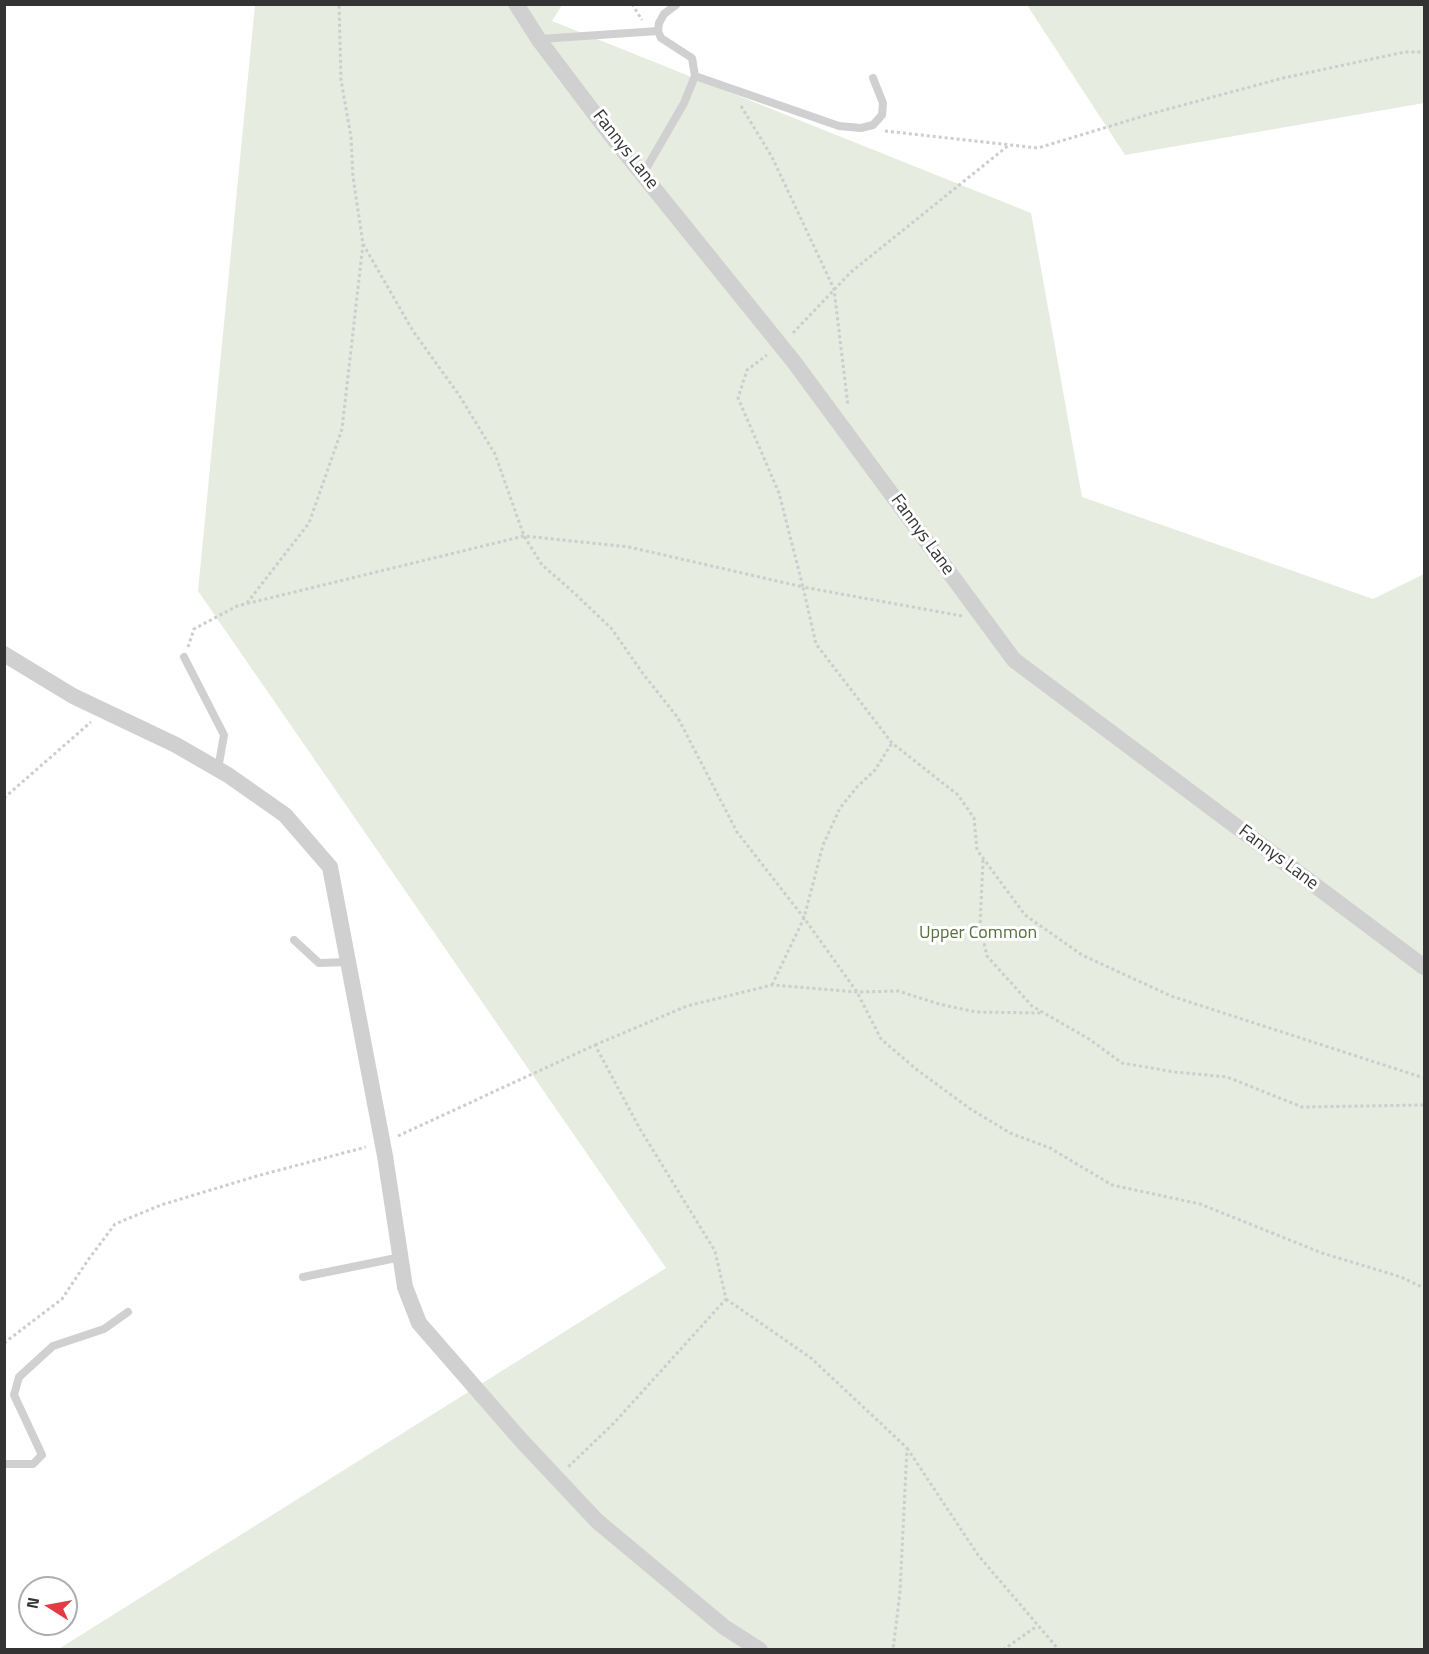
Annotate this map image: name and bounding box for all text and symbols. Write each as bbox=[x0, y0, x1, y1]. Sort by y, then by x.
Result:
street label: Fannys Lane bbox=[587, 106, 663, 194]
street label: Fannys Lane bbox=[886, 490, 958, 580]
street label: Fannys Lane bbox=[1234, 821, 1322, 895]
park label: Upper Common bbox=[919, 923, 1037, 945]
north arrow bbox=[18, 1576, 78, 1636]
text: N bbox=[19, 1595, 45, 1611]

